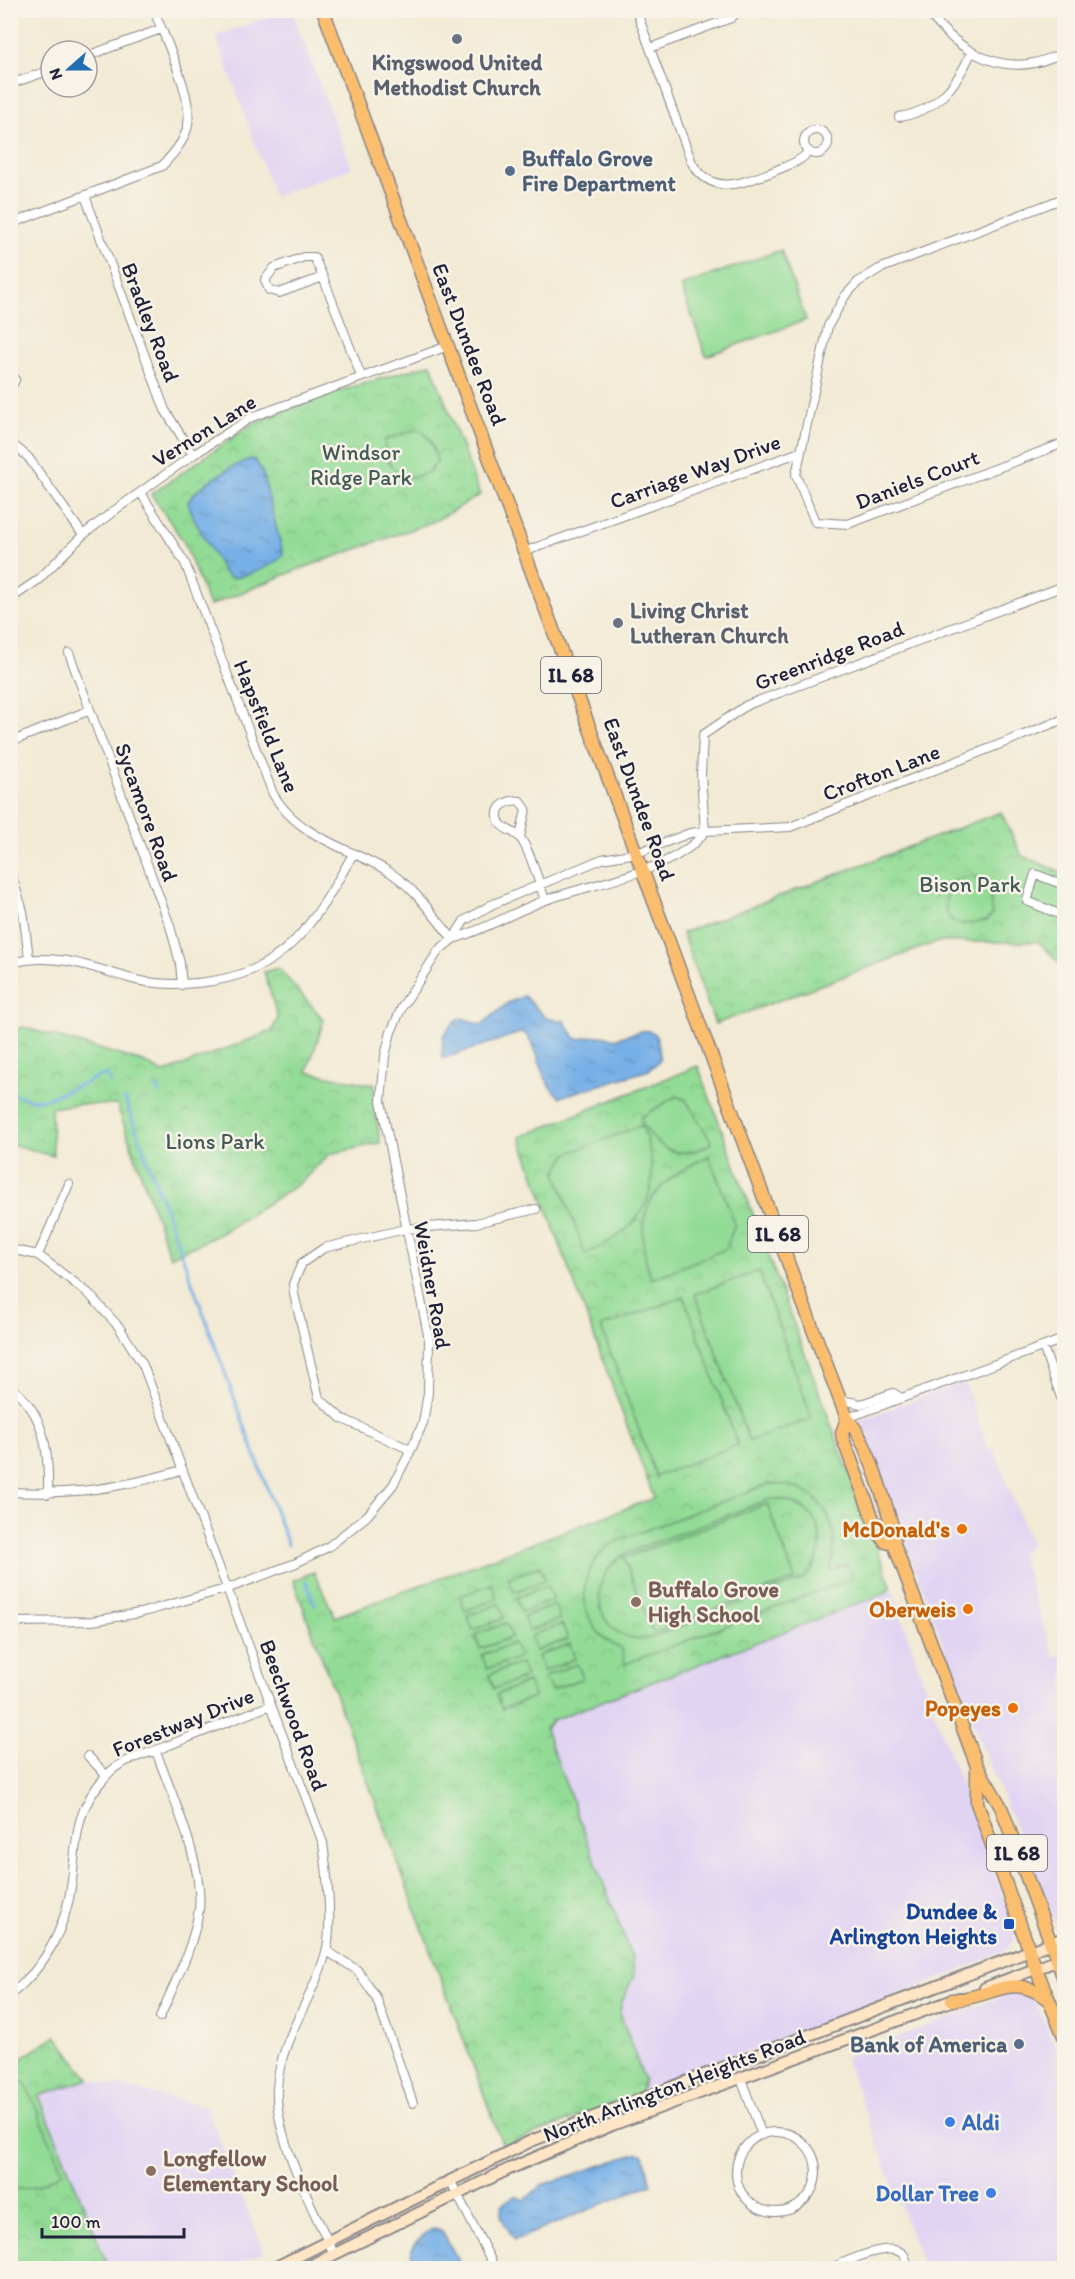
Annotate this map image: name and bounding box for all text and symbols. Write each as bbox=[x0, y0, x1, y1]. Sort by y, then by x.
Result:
marker: Kingswood United Methodist Church bbox=[450, 32, 464, 46]
north arrow bbox=[39, 39, 99, 99]
place label: Kingswood United Methodist Church bbox=[372, 49, 542, 101]
text: N bbox=[45, 66, 66, 83]
place label: Buffalo Grove Fire Department bbox=[522, 145, 677, 197]
marker: Buffalo Grove Fire Department bbox=[503, 164, 517, 178]
street label: Bradley Road bbox=[115, 259, 186, 386]
street label: East Dundee Road bbox=[426, 259, 513, 429]
street label: Vernon Lane bbox=[147, 388, 261, 473]
street label: Carriage Way Drive bbox=[606, 428, 784, 515]
park label: Windsor Ridge Park bbox=[310, 439, 412, 491]
street label: Daniels Court bbox=[852, 444, 983, 515]
place label: Living Christ Lutheran Church bbox=[630, 597, 789, 649]
street label: Greenridge Road bbox=[751, 615, 908, 696]
marker: Living Christ Lutheran Church bbox=[611, 616, 625, 630]
street label: Hapsfield Lane bbox=[228, 656, 305, 796]
road number: IL 68 bbox=[541, 657, 601, 693]
street label: East Dundee Road bbox=[597, 714, 682, 885]
street label: Crofton Lane bbox=[819, 738, 944, 807]
street label: Sycamore Road bbox=[109, 739, 184, 885]
park label: Bison Park bbox=[919, 871, 1021, 898]
park label: Lions Park bbox=[165, 1128, 265, 1155]
road number: IL 68 bbox=[748, 1216, 808, 1252]
street label: Weidner Road bbox=[408, 1219, 457, 1351]
place label: McDonald's bbox=[842, 1516, 950, 1543]
marker: McDonald's bbox=[955, 1522, 969, 1536]
place label: Buffalo Grove High School bbox=[648, 1576, 779, 1628]
marker: Buffalo Grove High School bbox=[629, 1595, 643, 1609]
place label: Oberweis bbox=[869, 1596, 956, 1623]
marker: Oberweis bbox=[961, 1602, 975, 1616]
street label: Beechwood Road bbox=[254, 1636, 333, 1795]
street label: Forestway Drive bbox=[108, 1682, 258, 1763]
place label: Popeyes bbox=[925, 1695, 1001, 1722]
marker: Popeyes bbox=[1006, 1701, 1020, 1715]
road number: IL 68 bbox=[987, 1835, 1047, 1871]
place label: Dundee & Arlington Heights bbox=[829, 1898, 998, 1950]
marker: Dundee & Arlington Heights bbox=[1002, 1917, 1016, 1931]
street label: North Arlington Heights Road bbox=[539, 2023, 809, 2148]
place label: Bank of America bbox=[850, 2031, 1007, 2058]
marker: Bank of America bbox=[1012, 2037, 1026, 2051]
place label: Aldi bbox=[961, 2109, 1000, 2136]
marker: Aldi bbox=[943, 2115, 957, 2129]
place label: Longfellow Elementary School bbox=[163, 2145, 339, 2197]
marker: Longfellow Elementary School bbox=[144, 2164, 158, 2178]
place label: Dollar Tree bbox=[876, 2180, 979, 2207]
marker: Dollar Tree bbox=[984, 2186, 998, 2200]
scale bar bbox=[42, 2201, 184, 2239]
text: 100 m bbox=[51, 2211, 101, 2233]

